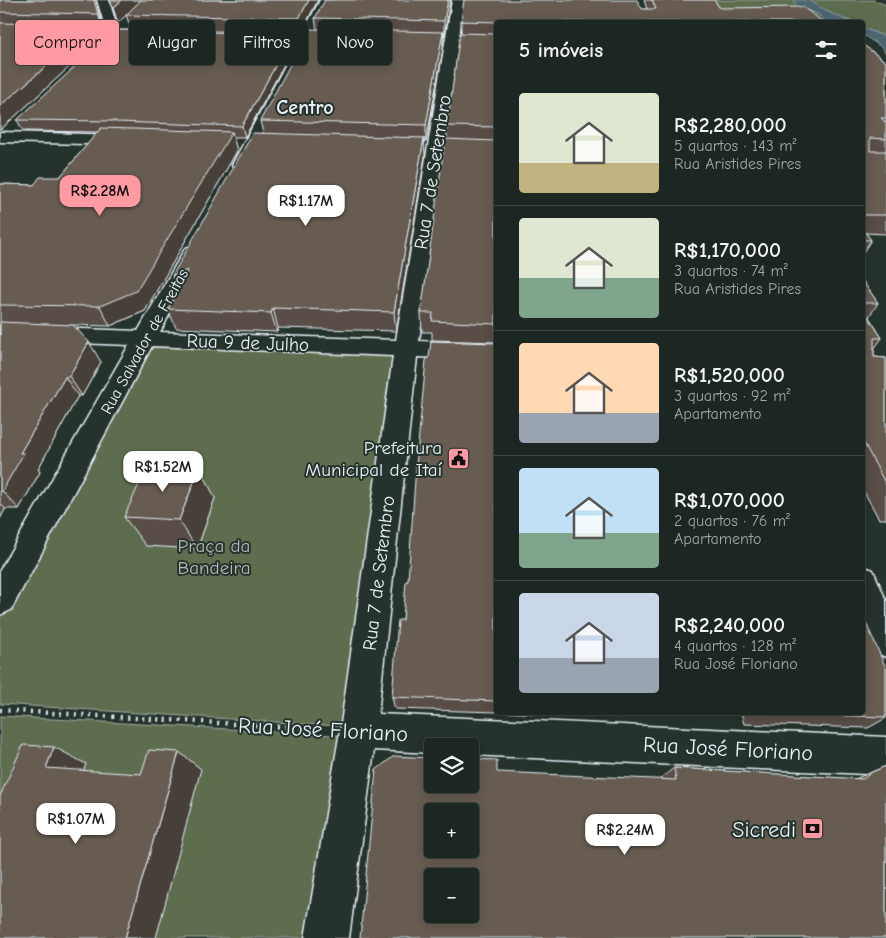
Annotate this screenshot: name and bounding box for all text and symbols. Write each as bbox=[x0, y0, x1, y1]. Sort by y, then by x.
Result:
chip: Comprar bbox=[15, 20, 119, 65]
chip: Alugar bbox=[129, 20, 215, 65]
chip: Filtros bbox=[225, 20, 308, 65]
chip: Novo bbox=[318, 20, 392, 65]
icon: filters bbox=[812, 36, 840, 64]
text: 5 imóveis bbox=[519, 38, 603, 62]
street label: Rua 7 de Setembro bbox=[410, 93, 456, 251]
district label: Centro bbox=[276, 96, 334, 119]
icon: home bbox=[559, 113, 619, 173]
text: R$2,280,000 bbox=[674, 113, 787, 137]
text: 5 quartos · 143 m² bbox=[674, 137, 796, 155]
text: Rua Aristides Pires bbox=[674, 155, 801, 173]
pin: R$2.28M bbox=[54, 174, 146, 217]
text: R$2.28M bbox=[71, 182, 129, 200]
pin: R$1.17M bbox=[260, 184, 352, 227]
text: R$1.17M bbox=[279, 192, 333, 210]
icon: home bbox=[559, 238, 619, 298]
text: R$1,170,000 bbox=[674, 238, 781, 262]
text: 3 quartos · 74 m² bbox=[674, 262, 788, 280]
street label: Rua Salvador de Freitas bbox=[97, 266, 192, 417]
text: Rua Aristides Pires bbox=[674, 280, 801, 298]
street label: Rua 9 de Julho bbox=[186, 330, 309, 356]
icon: home bbox=[559, 363, 619, 423]
text: R$1,520,000 bbox=[674, 363, 785, 387]
text: 3 quartos · 92 m² bbox=[674, 387, 791, 405]
text: Apartamento bbox=[674, 405, 761, 423]
place label: Prefeitura Municipal de Itaí bbox=[305, 437, 443, 481]
public building icon: Prefeitura Municipal de Itaí bbox=[446, 446, 470, 470]
pin: R$1.52M bbox=[117, 450, 209, 493]
text: R$1.52M bbox=[134, 458, 192, 476]
icon: home bbox=[559, 488, 619, 548]
text: R$1,070,000 bbox=[674, 488, 785, 512]
street label: Rua 7 de Setembro bbox=[359, 494, 399, 652]
text: 2 quartos · 76 m² bbox=[674, 512, 790, 530]
text: Apartamento bbox=[674, 530, 761, 548]
park label: Praça da Bandeira bbox=[178, 535, 250, 579]
icon: home bbox=[559, 613, 619, 673]
text: R$2,240,000 bbox=[674, 613, 785, 637]
text: 4 quartos · 128 m² bbox=[674, 637, 796, 655]
text: Rua José Floriano bbox=[674, 655, 798, 673]
street label: Rua José Floriano bbox=[237, 713, 409, 747]
street label: Rua José Floriano bbox=[642, 732, 814, 766]
map controls bbox=[424, 738, 479, 923]
button: layers bbox=[424, 738, 479, 793]
pin: R$1.07M bbox=[30, 802, 122, 845]
button: + bbox=[424, 803, 479, 858]
text: R$1.07M bbox=[47, 810, 105, 828]
pin: R$2.24M bbox=[579, 814, 671, 856]
place label: Sicredi bbox=[732, 817, 796, 843]
bank icon: Sicredi bbox=[800, 817, 824, 841]
text: R$2.24M bbox=[596, 821, 654, 839]
button: − bbox=[424, 868, 479, 923]

